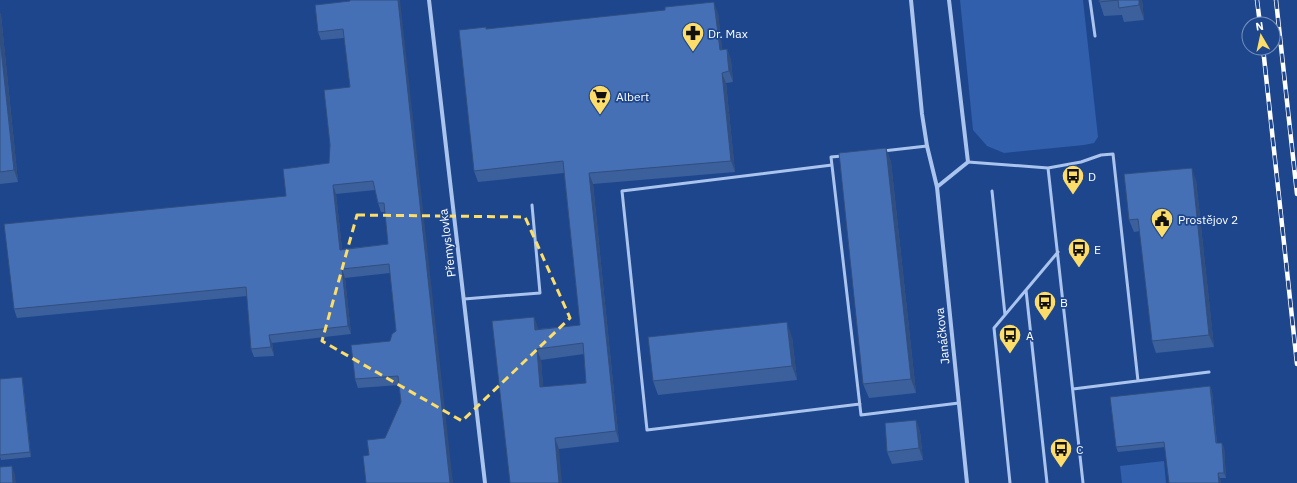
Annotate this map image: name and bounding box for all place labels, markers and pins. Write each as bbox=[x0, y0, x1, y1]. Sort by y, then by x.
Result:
pharmacy icon: Dr. Max bbox=[680, 20, 706, 53]
place label: Dr. Max bbox=[708, 26, 748, 41]
supermarket icon: Albert bbox=[587, 83, 613, 116]
place label: Albert bbox=[616, 89, 649, 104]
bus stop icon: D bbox=[1060, 163, 1086, 196]
place label: D bbox=[1088, 169, 1096, 184]
public building icon: Prostějov 2 bbox=[1149, 206, 1175, 239]
place label: Prostějov 2 bbox=[1178, 212, 1238, 227]
bus stop icon: E bbox=[1066, 236, 1092, 269]
place label: E bbox=[1094, 242, 1101, 257]
bus stop icon: B bbox=[1032, 289, 1058, 322]
place label: B bbox=[1060, 295, 1068, 310]
bus stop icon: A bbox=[997, 322, 1023, 355]
place label: A bbox=[1026, 328, 1034, 343]
bus stop icon: C bbox=[1048, 436, 1074, 469]
place label: C bbox=[1076, 442, 1084, 457]

